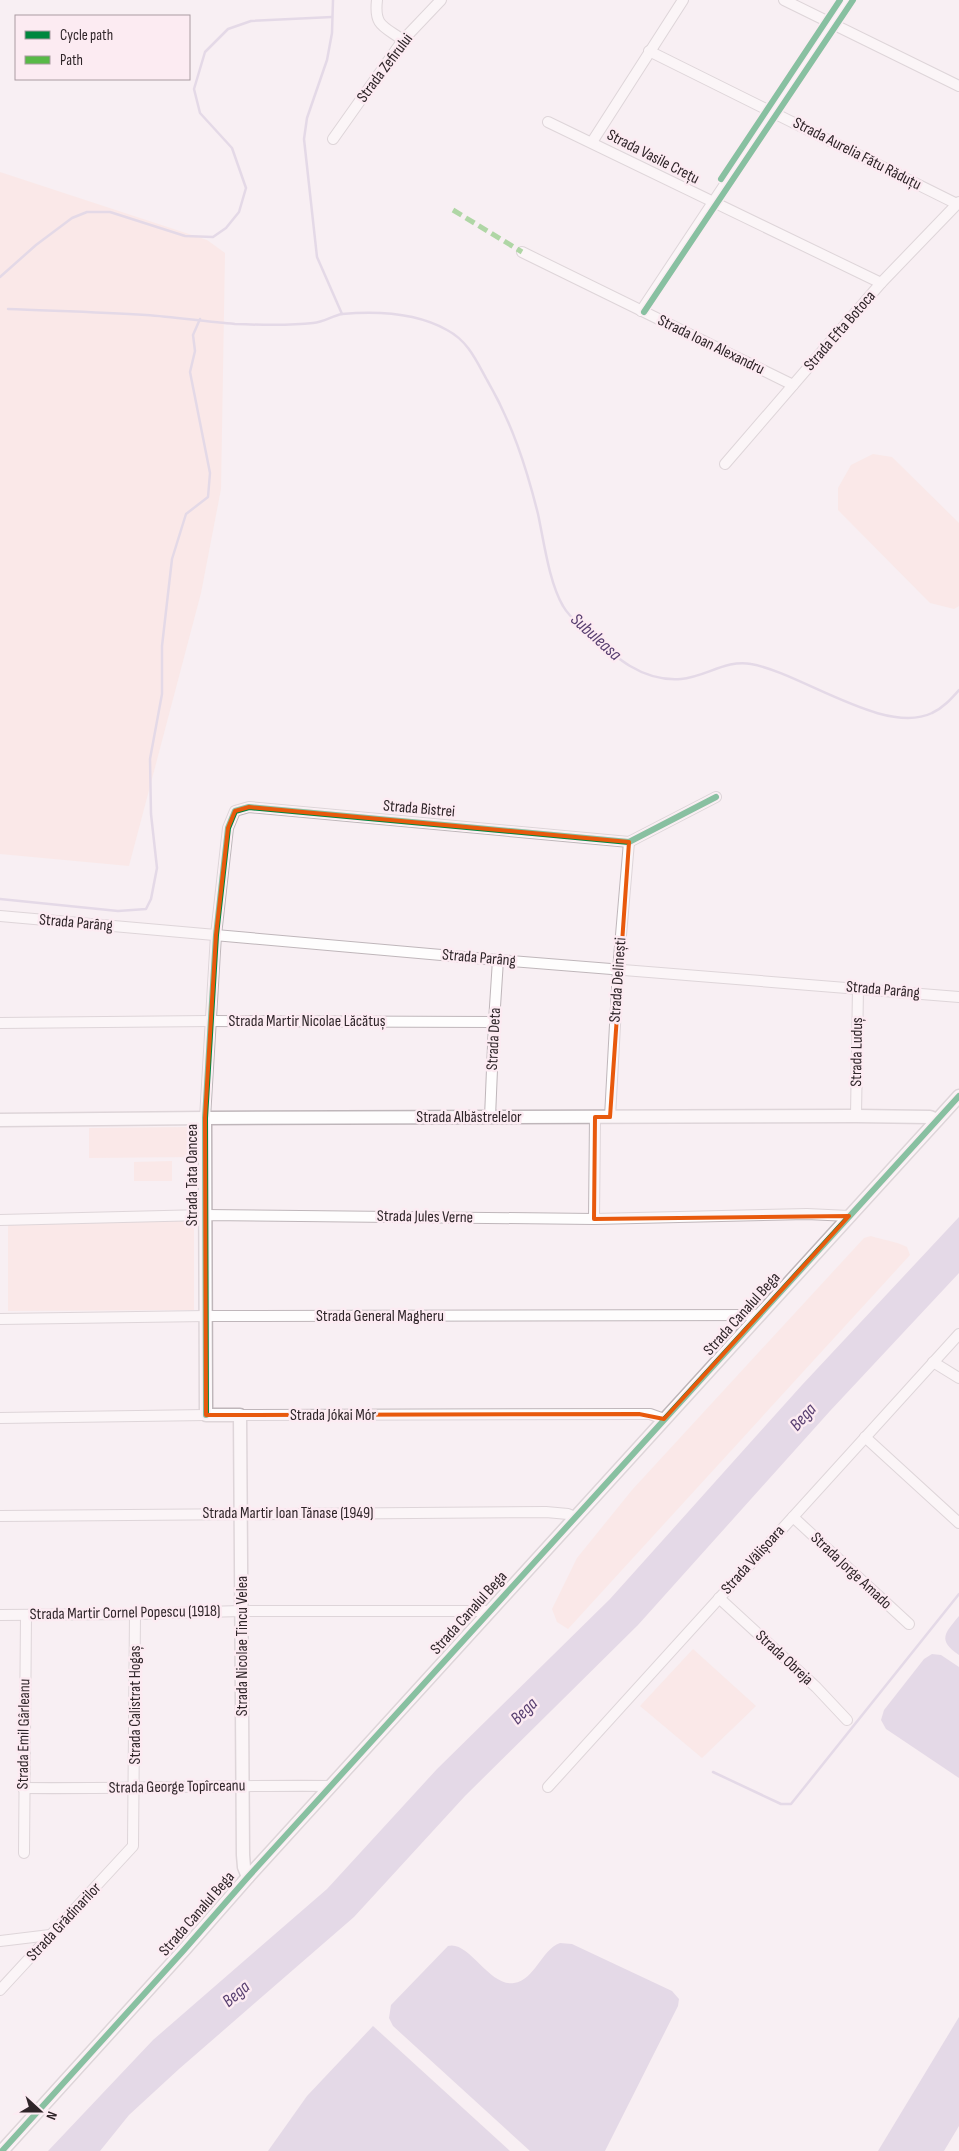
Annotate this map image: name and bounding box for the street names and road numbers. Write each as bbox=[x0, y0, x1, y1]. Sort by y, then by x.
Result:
street label: Strada Zefirului bbox=[353, 30, 417, 106]
street label: Strada Aurelia Fătu Răduțu bbox=[790, 113, 924, 195]
street label: Strada Vasile Crețu bbox=[604, 126, 702, 188]
street label: Strada Efta Botoca bbox=[800, 287, 880, 375]
street label: Strada Ioan Alexandru bbox=[655, 311, 767, 379]
street label: Strada Bistrei bbox=[382, 796, 456, 822]
street label: Strada Parâng bbox=[38, 910, 114, 936]
street label: Strada Delinești bbox=[606, 937, 630, 1023]
street label: Strada Parâng bbox=[441, 945, 517, 971]
street label: Strada Parâng bbox=[845, 977, 921, 1003]
street label: Strada Deta bbox=[483, 1007, 505, 1071]
street label: Strada Martir Nicolae Lăcătuș bbox=[228, 1012, 386, 1031]
street label: Strada Luduș bbox=[847, 1017, 867, 1087]
street label: Strada Albăstrelelor bbox=[416, 1108, 522, 1127]
street label: Strada Tata Oancea bbox=[183, 1124, 202, 1226]
street label: Strada Jules Verne bbox=[377, 1207, 473, 1227]
street label: Strada Canalul Bega bbox=[700, 1269, 784, 1359]
street label: Strada General Magheru bbox=[316, 1307, 444, 1326]
street label: Strada Jókai Mór bbox=[290, 1406, 376, 1425]
street label: Strada Martir Ioan Tănase (1949) bbox=[202, 1504, 374, 1523]
street label: Strada Vălișoara bbox=[717, 1522, 789, 1598]
street label: Strada Jorge Amado bbox=[807, 1529, 895, 1613]
street label: Strada Canalul Bega bbox=[427, 1568, 511, 1658]
street label: Strada Nicolae Tincu Velea bbox=[233, 1576, 252, 1716]
street label: Strada Martir Cornel Popescu (1918) bbox=[29, 1602, 221, 1624]
street label: Strada Obreja bbox=[751, 1627, 817, 1689]
street label: Strada Calistrat Hogaș bbox=[126, 1645, 145, 1764]
street label: Strada Emil Gârleanu bbox=[14, 1678, 34, 1790]
street label: Strada George Topîrceanu bbox=[109, 1776, 245, 1798]
street label: Strada Canalul Bega bbox=[155, 1868, 239, 1960]
street label: Strada Grădinarilor bbox=[23, 1878, 106, 1965]

